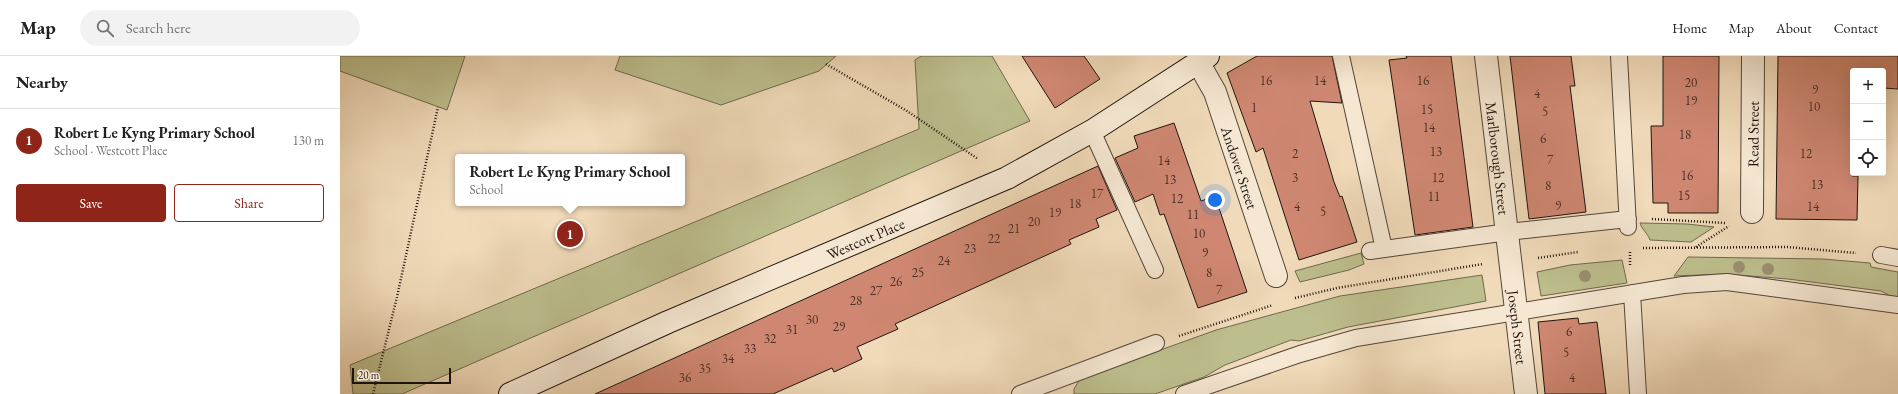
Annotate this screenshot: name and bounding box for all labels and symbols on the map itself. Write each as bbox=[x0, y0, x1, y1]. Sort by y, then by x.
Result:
house number: 16 bbox=[1260, 72, 1272, 89]
house number: 14 bbox=[1314, 72, 1327, 89]
house number: 16 bbox=[1417, 72, 1429, 89]
house number: 20 bbox=[1685, 74, 1697, 91]
house number: 9 bbox=[1812, 81, 1819, 98]
house number: 4 bbox=[1534, 85, 1541, 102]
house number: 19 bbox=[1685, 92, 1698, 109]
house number: 10 bbox=[1808, 98, 1820, 115]
house number: 1 bbox=[1251, 99, 1257, 116]
house number: 15 bbox=[1421, 101, 1433, 118]
street label: Marlborough Street bbox=[1482, 101, 1514, 216]
street label: Read Street bbox=[1743, 101, 1762, 167]
house number: 5 bbox=[1542, 103, 1548, 120]
house number: 14 bbox=[1423, 119, 1436, 136]
street label: Andover Street bbox=[1217, 123, 1263, 212]
house number: 18 bbox=[1679, 126, 1691, 143]
house number: 6 bbox=[1540, 130, 1546, 147]
house number: 13 bbox=[1430, 143, 1442, 160]
house number: 2 bbox=[1292, 145, 1299, 162]
house number: 12 bbox=[1800, 145, 1813, 162]
house number: 7 bbox=[1547, 151, 1554, 168]
house number: 14 bbox=[1158, 152, 1171, 169]
house number: 16 bbox=[1681, 167, 1693, 184]
house number: 3 bbox=[1292, 169, 1298, 186]
house number: 12 bbox=[1432, 169, 1445, 186]
house number: 13 bbox=[1164, 171, 1176, 188]
house number: 13 bbox=[1811, 176, 1823, 193]
house number: 8 bbox=[1545, 177, 1551, 194]
house number: 17 bbox=[1091, 185, 1104, 202]
house number: 15 bbox=[1678, 187, 1690, 204]
house number: 11 bbox=[1428, 188, 1440, 205]
house number: 12 bbox=[1171, 190, 1184, 207]
your location bbox=[1205, 190, 1225, 210]
house number: 18 bbox=[1069, 195, 1081, 212]
house number: 9 bbox=[1555, 197, 1562, 214]
house number: 4 bbox=[1294, 198, 1301, 215]
house number: 14 bbox=[1807, 198, 1820, 215]
house number: 5 bbox=[1320, 203, 1326, 220]
house number: 19 bbox=[1049, 204, 1062, 221]
house number: 11 bbox=[1187, 206, 1199, 223]
street label: Westcott Place bbox=[823, 213, 907, 263]
house number: 20 bbox=[1028, 213, 1040, 230]
pin: 1 bbox=[557, 219, 583, 249]
house number: 21 bbox=[1008, 220, 1020, 237]
house number: 10 bbox=[1193, 225, 1205, 242]
house number: 22 bbox=[988, 230, 1001, 247]
house number: 23 bbox=[964, 240, 976, 257]
house number: 9 bbox=[1202, 244, 1209, 261]
house number: 24 bbox=[938, 252, 951, 269]
house number: 25 bbox=[912, 264, 924, 281]
house number: 8 bbox=[1206, 264, 1212, 281]
house number: 26 bbox=[890, 273, 902, 290]
house number: 7 bbox=[1216, 281, 1223, 298]
house number: 27 bbox=[870, 282, 883, 299]
street label: Joseph Street bbox=[1504, 287, 1532, 366]
house number: 28 bbox=[850, 292, 862, 309]
house number: 30 bbox=[806, 311, 818, 328]
house number: 29 bbox=[833, 318, 846, 335]
house number: 31 bbox=[786, 321, 798, 338]
house number: 6 bbox=[1566, 323, 1572, 340]
house number: 32 bbox=[764, 330, 777, 347]
house number: 33 bbox=[744, 340, 756, 357]
house number: 5 bbox=[1563, 344, 1569, 361]
house number: 34 bbox=[722, 350, 735, 367]
house number: 35 bbox=[699, 360, 711, 377]
scale bar bbox=[352, 366, 451, 385]
house number: 36 bbox=[679, 369, 691, 386]
house number: 4 bbox=[1569, 369, 1576, 386]

